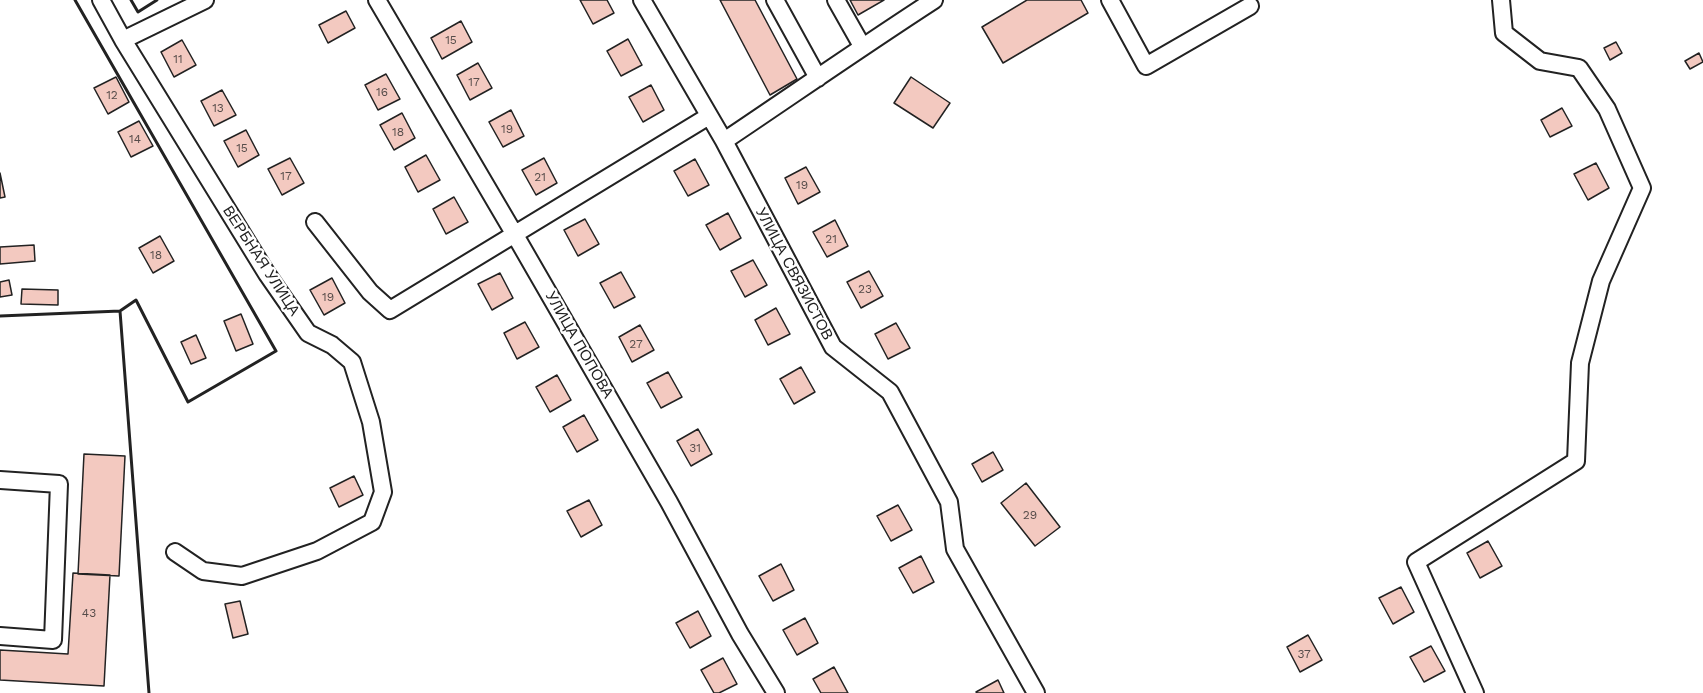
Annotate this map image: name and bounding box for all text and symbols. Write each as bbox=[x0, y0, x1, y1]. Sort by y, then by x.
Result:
house number: 15 bbox=[445, 33, 457, 47]
house number: 11 bbox=[173, 52, 183, 66]
house number: 17 bbox=[468, 75, 480, 89]
house number: 16 bbox=[376, 85, 388, 99]
house number: 12 bbox=[106, 88, 118, 102]
house number: 13 bbox=[212, 101, 224, 115]
house number: 19 bbox=[501, 122, 513, 136]
house number: 18 bbox=[392, 125, 404, 139]
house number: 14 bbox=[129, 132, 141, 146]
house number: 15 bbox=[236, 141, 248, 155]
house number: 17 bbox=[280, 169, 292, 183]
house number: 21 bbox=[534, 170, 546, 184]
house number: 19 bbox=[796, 178, 808, 192]
street label: ВЕРБНАЯ УЛИЦА bbox=[219, 203, 303, 319]
street label: УЛИЦА СВЯЗИСТОВ bbox=[751, 205, 837, 343]
house number: 21 bbox=[825, 232, 837, 246]
house number: 18 bbox=[150, 248, 162, 262]
house number: 23 bbox=[858, 282, 872, 296]
street label: УЛИЦА ПОПОВА bbox=[541, 288, 617, 402]
house number: 19 bbox=[322, 290, 334, 304]
house number: 27 bbox=[629, 337, 643, 351]
house number: 31 bbox=[689, 441, 701, 455]
house number: 29 bbox=[1023, 508, 1037, 522]
house number: 43 bbox=[82, 606, 96, 620]
house number: 37 bbox=[1297, 647, 1311, 661]

